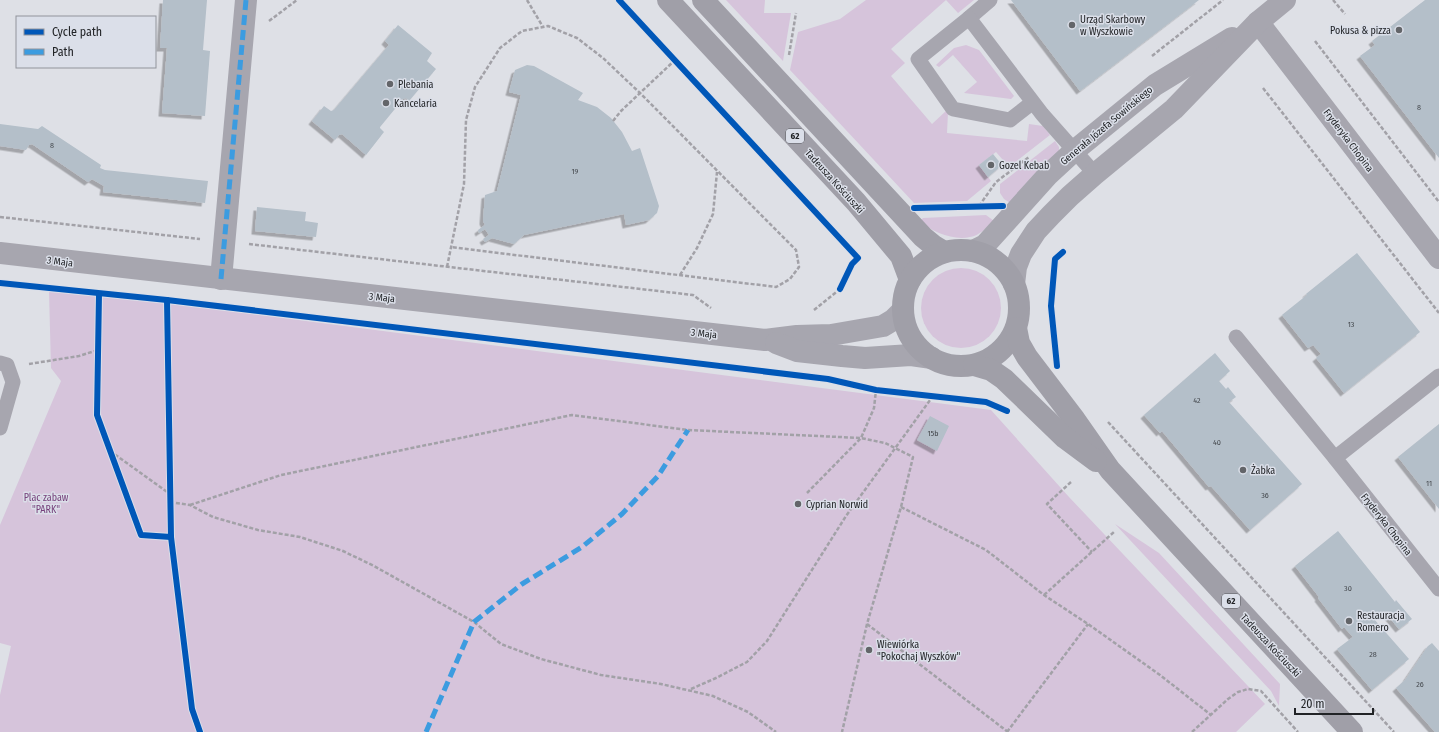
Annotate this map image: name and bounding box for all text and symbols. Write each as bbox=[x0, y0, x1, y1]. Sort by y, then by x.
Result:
place label: Urząd Skarbowy w Wyszkowie bbox=[1080, 14, 1146, 38]
legend bbox=[16, 16, 156, 68]
marker: Urząd Skarbowy w Wyszkowie bbox=[1067, 20, 1077, 30]
text: Cycle path bbox=[52, 25, 102, 39]
place label: Pokusa & pizza bbox=[1330, 25, 1391, 37]
marker: Pokusa & pizza bbox=[1394, 25, 1404, 35]
text: Path bbox=[52, 45, 74, 59]
marker: Plebania bbox=[385, 79, 395, 89]
place label: Plebania bbox=[398, 79, 434, 91]
street label: Generała Józefa Sowińskiego bbox=[1058, 83, 1155, 168]
marker: Kancelaria bbox=[381, 98, 391, 108]
place label: Kancelaria bbox=[394, 98, 437, 110]
house number: 8 bbox=[1417, 103, 1421, 112]
street label: Fryderyka Chopina bbox=[1321, 107, 1376, 174]
road number: 62 bbox=[786, 129, 804, 143]
house number: 8 bbox=[50, 141, 54, 150]
street label: Tadeusza Kościuszki bbox=[802, 147, 866, 216]
marker: Gozel Kebab bbox=[986, 160, 996, 170]
place label: Gozel Kebab bbox=[999, 160, 1049, 172]
house number: 19 bbox=[571, 167, 579, 176]
street label: 3 Maja bbox=[46, 254, 74, 270]
street label: 3 Maja bbox=[368, 291, 396, 305]
house number: 13 bbox=[1348, 320, 1355, 329]
street label: 3 Maja bbox=[690, 327, 718, 341]
house number: 42 bbox=[1193, 396, 1201, 405]
house number: 15b bbox=[927, 429, 939, 438]
house number: 40 bbox=[1213, 438, 1221, 447]
place label: Żabka bbox=[1251, 463, 1275, 477]
marker: Żabka bbox=[1238, 465, 1248, 475]
house number: 11 bbox=[1426, 479, 1432, 488]
house number: 36 bbox=[1261, 491, 1269, 500]
street label: Fryderyka Chopina bbox=[1358, 491, 1414, 558]
park label: Plac zabaw "PARK" bbox=[24, 492, 69, 516]
marker: Cyprian Norwid bbox=[793, 499, 803, 509]
place label: Cyprian Norwid bbox=[806, 499, 868, 511]
house number: 30 bbox=[1344, 584, 1352, 593]
road number: 62 bbox=[1222, 594, 1240, 608]
place label: Restauracja Romero bbox=[1357, 610, 1405, 634]
street label: Tadeusza Kościuszki bbox=[1238, 612, 1303, 680]
marker: Restauracja Romero bbox=[1344, 616, 1354, 626]
place label: Wiewiórka "Pokochaj Wyszków" bbox=[877, 639, 960, 663]
marker: Wiewiórka "Pokochaj Wyszków" bbox=[864, 645, 874, 655]
house number: 28 bbox=[1369, 650, 1377, 659]
house number: 26 bbox=[1416, 680, 1424, 689]
scale bar bbox=[1295, 690, 1373, 716]
text: 20 m bbox=[1301, 697, 1325, 711]

